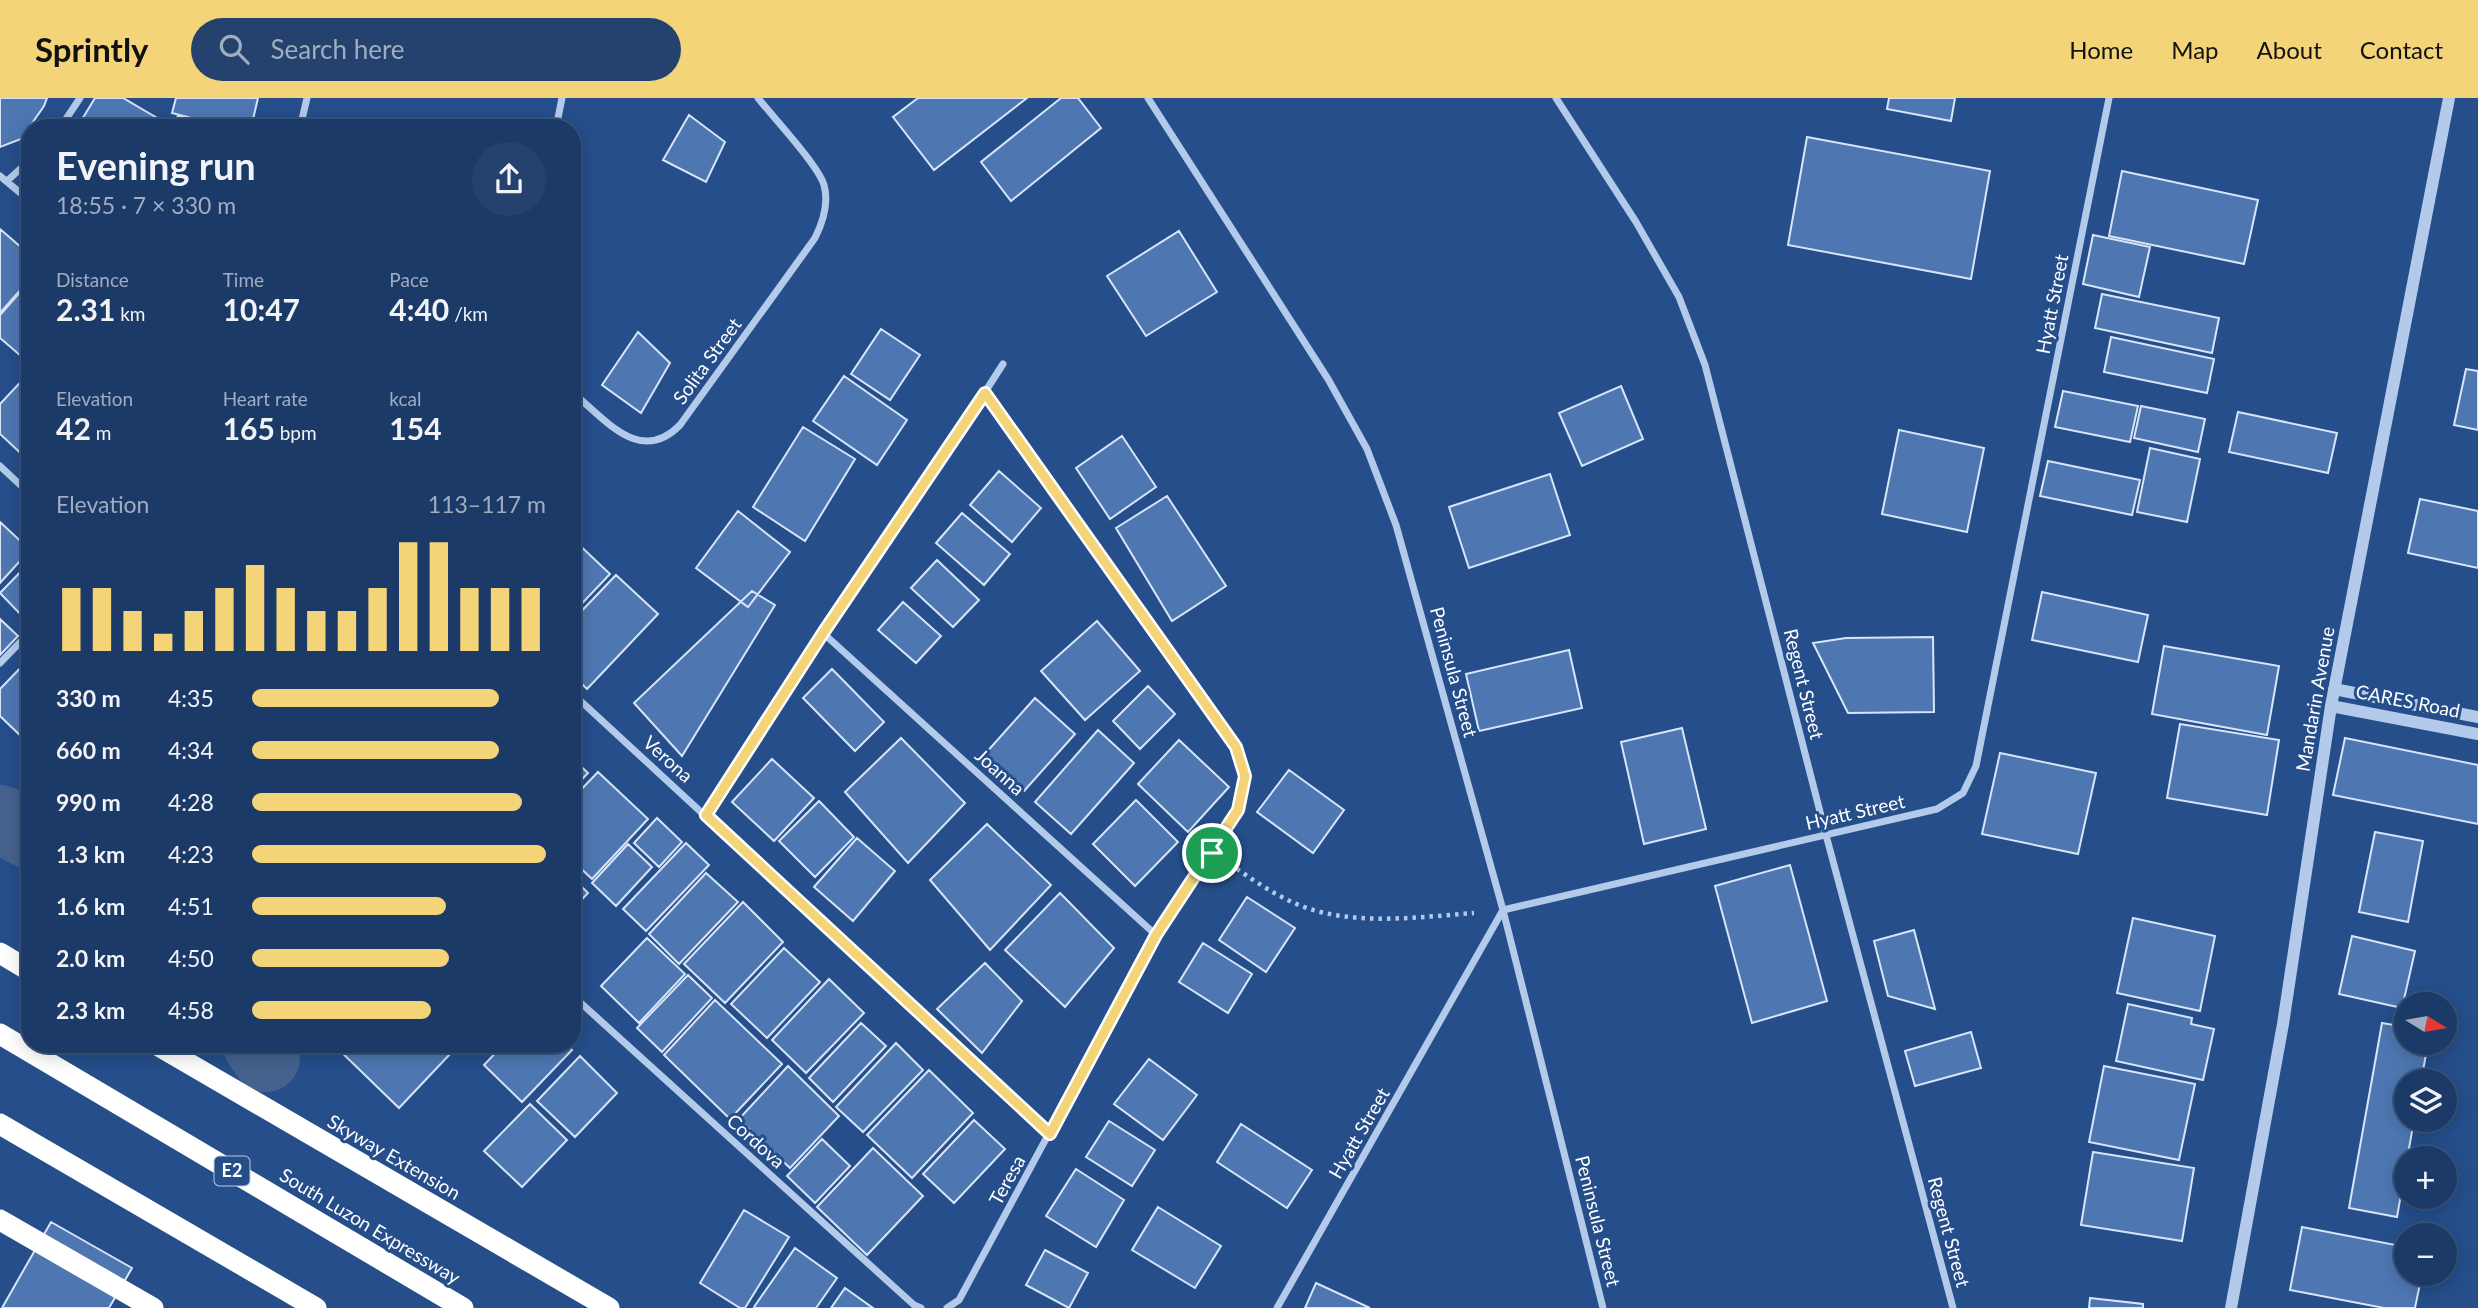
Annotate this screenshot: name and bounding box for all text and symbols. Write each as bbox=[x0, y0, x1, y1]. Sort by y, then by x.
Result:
search box bbox=[191, 18, 681, 81]
text: Sprintly bbox=[35, 29, 149, 69]
icon: search bbox=[215, 30, 253, 68]
text: Search here bbox=[271, 33, 405, 65]
text: Home bbox=[2069, 35, 2133, 64]
text: Map bbox=[2171, 35, 2219, 64]
text: About bbox=[2257, 35, 2322, 64]
text: Contact bbox=[2360, 35, 2443, 64]
text: Evening run bbox=[56, 142, 256, 188]
button: share bbox=[472, 142, 546, 216]
text: 18:55 · 7 × 330 m bbox=[56, 191, 236, 219]
street label: Hyatt Street bbox=[2031, 252, 2072, 356]
text: Distance bbox=[56, 268, 129, 291]
text: Time bbox=[223, 268, 264, 291]
text: Pace bbox=[389, 268, 429, 291]
text: 2.31 bbox=[56, 291, 115, 327]
text: 10:47 bbox=[223, 291, 300, 327]
text: 4:40 bbox=[389, 291, 449, 327]
text: km bbox=[115, 302, 145, 325]
text: /km bbox=[449, 302, 488, 325]
street label: Solita Street bbox=[668, 313, 746, 408]
text: Elevation bbox=[56, 387, 133, 410]
text: Heart rate bbox=[223, 387, 308, 410]
text: kcal bbox=[389, 387, 421, 410]
text: 42 bbox=[56, 410, 91, 446]
text: 165 bbox=[223, 410, 275, 446]
text: 154 bbox=[389, 410, 442, 446]
text: m bbox=[91, 421, 111, 444]
text: bpm bbox=[275, 421, 317, 444]
text: Elevation bbox=[56, 490, 149, 518]
text: 113–117 m bbox=[428, 490, 546, 518]
street label: Peninsula Street bbox=[1426, 604, 1483, 740]
street label: Mandarin Avenue bbox=[2290, 625, 2339, 773]
street label: Regent Street bbox=[1780, 626, 1829, 742]
street label: CARES Road bbox=[2354, 679, 2462, 722]
text: 330 m bbox=[56, 684, 121, 712]
text: 4:35 bbox=[168, 684, 214, 712]
street label: Verona bbox=[639, 730, 698, 787]
text: 660 m bbox=[56, 736, 121, 764]
text: 4:34 bbox=[168, 736, 214, 764]
street label: Joanna bbox=[971, 743, 1030, 800]
text: 990 m bbox=[56, 788, 121, 816]
text: 4:28 bbox=[168, 788, 214, 816]
street label: Hyatt Street bbox=[1803, 789, 1907, 834]
pin bbox=[1182, 823, 1242, 883]
icon: arrive bbox=[1193, 834, 1231, 872]
text: 1.3 km bbox=[56, 840, 125, 868]
text: 4:23 bbox=[168, 840, 214, 868]
text: 1.6 km bbox=[56, 892, 125, 920]
text: 4:51 bbox=[168, 892, 214, 920]
text: 2.0 km bbox=[56, 944, 125, 972]
text: 4:50 bbox=[168, 944, 214, 972]
north arrow bbox=[2394, 992, 2457, 1055]
map controls bbox=[2394, 992, 2457, 1286]
text: 2.3 km bbox=[56, 996, 125, 1024]
text: 4:58 bbox=[168, 996, 214, 1024]
button: layers bbox=[2394, 1069, 2457, 1132]
street label: Hyatt Street bbox=[1323, 1083, 1394, 1182]
street label: Skyway Extension bbox=[324, 1109, 465, 1204]
street label: Cordova bbox=[723, 1109, 790, 1173]
button: + bbox=[2394, 1146, 2457, 1209]
street label: Teresa bbox=[984, 1151, 1030, 1209]
street label: Peninsula Street bbox=[1571, 1153, 1626, 1289]
road number: E2 bbox=[215, 1156, 250, 1186]
street label: South Luzon Expressway bbox=[276, 1163, 465, 1289]
street label: Regent Street bbox=[1924, 1174, 1975, 1290]
button: − bbox=[2394, 1223, 2457, 1286]

